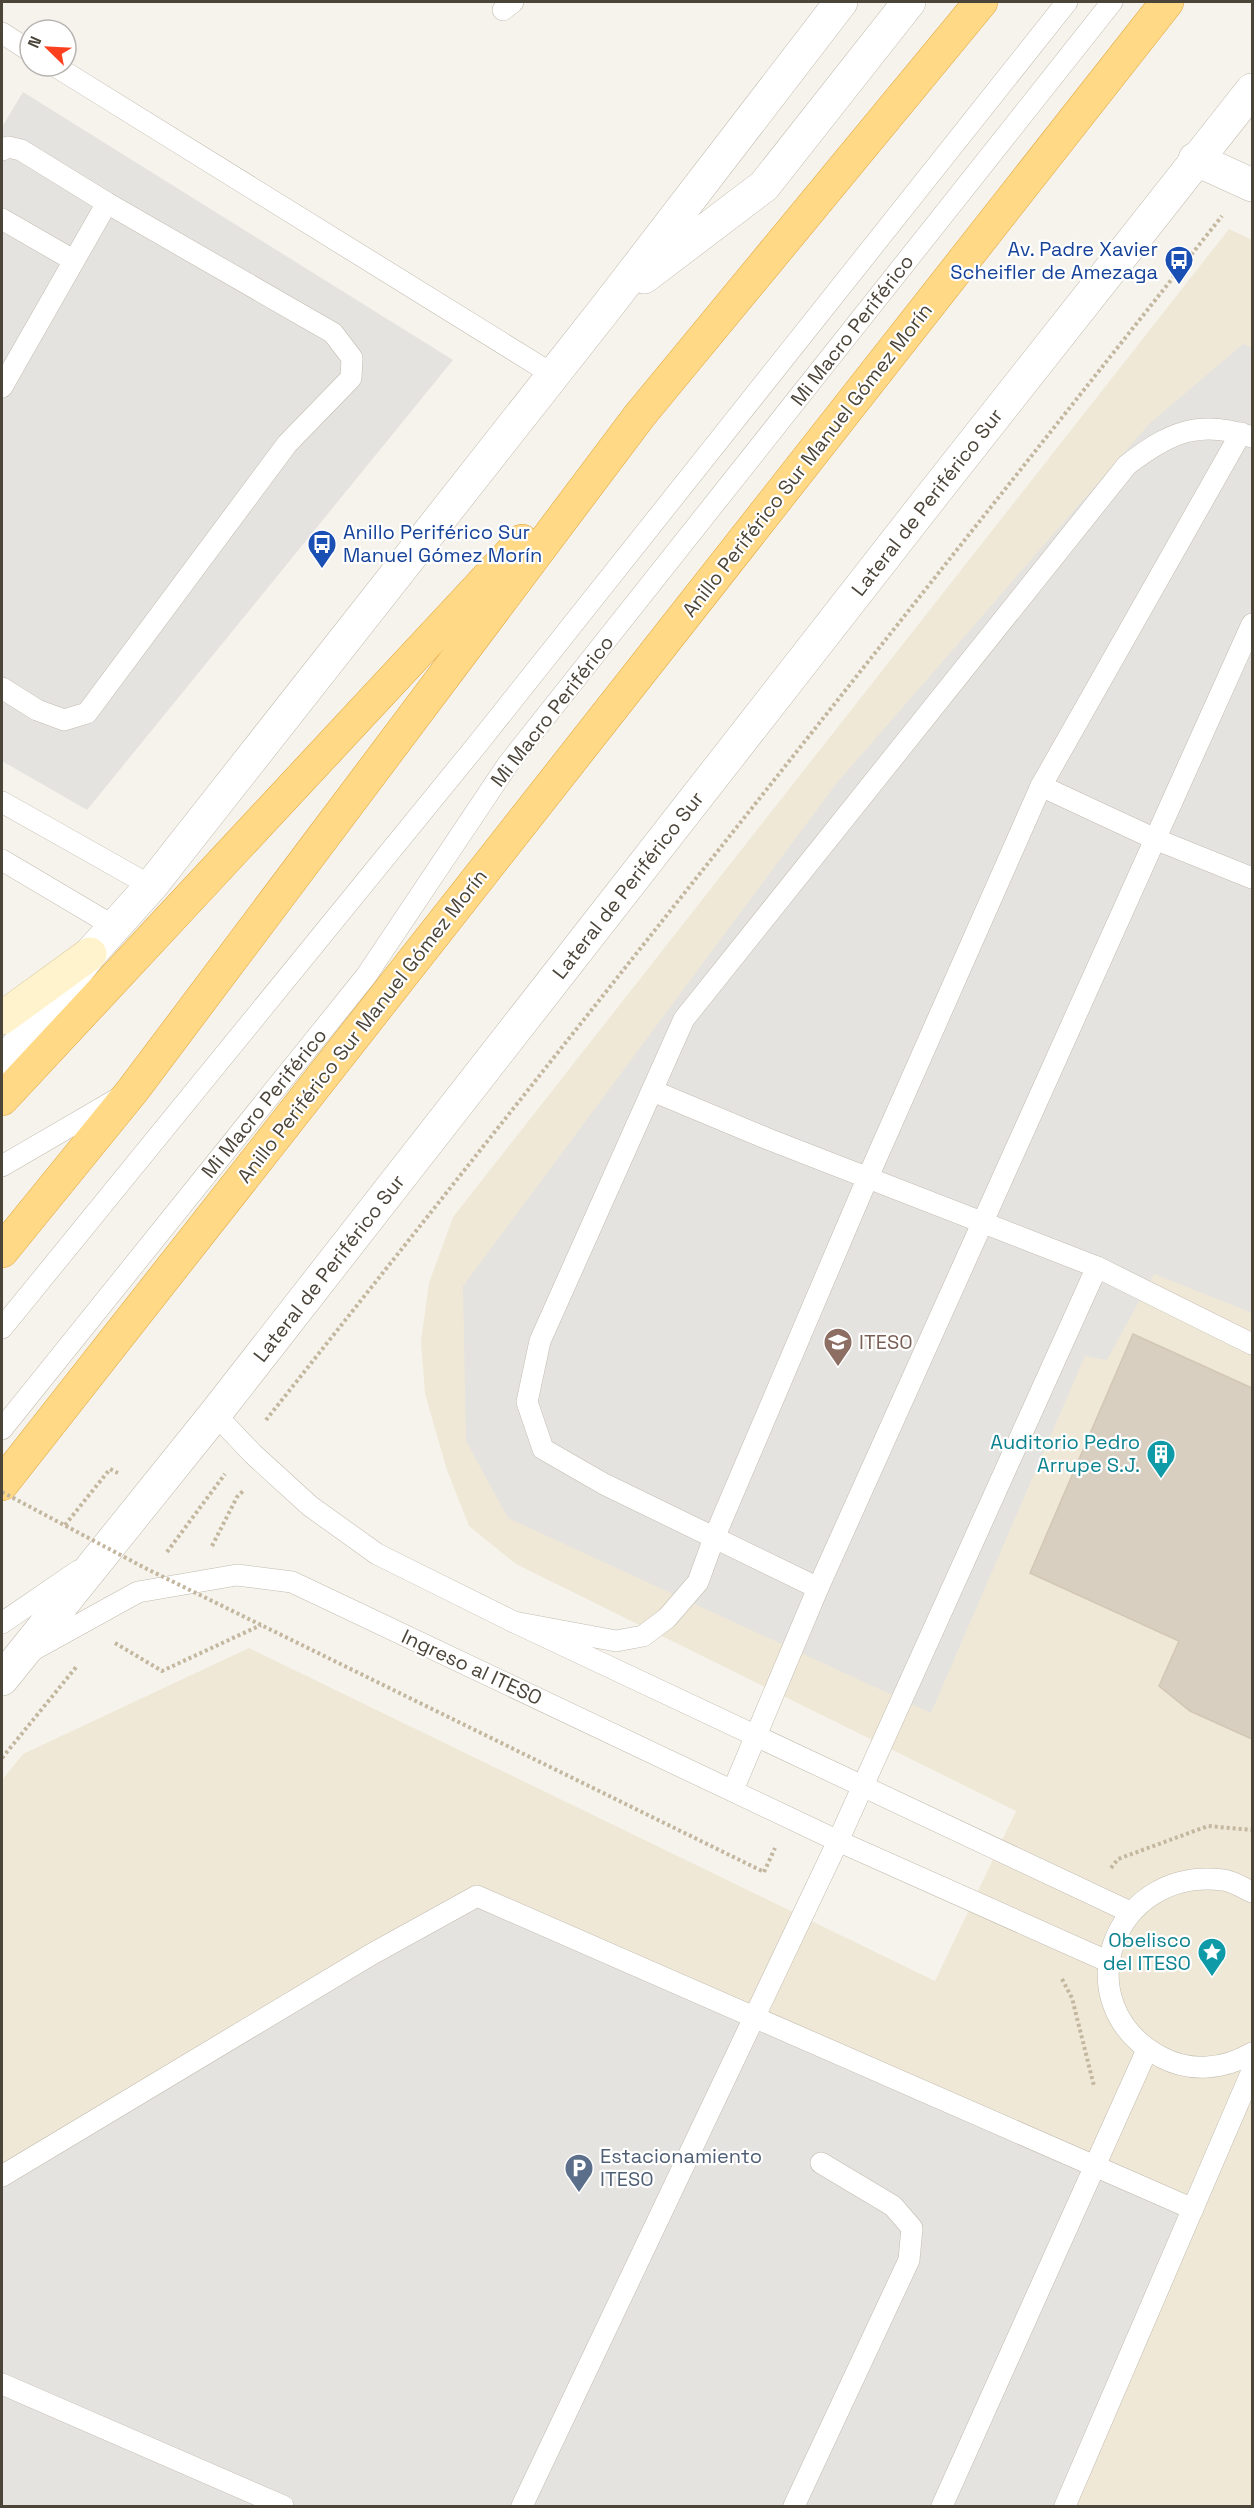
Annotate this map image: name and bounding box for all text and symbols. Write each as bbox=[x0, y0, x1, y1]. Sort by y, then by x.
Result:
north arrow bbox=[18, 18, 78, 78]
text: N bbox=[23, 33, 47, 51]
place label: Av. Padre Xavier Scheifler de Amezaga bbox=[950, 236, 1158, 285]
bus stop icon: Av. Padre Xavier Scheifler de Amezaga bbox=[1163, 244, 1195, 286]
street label: Mi Macro Periférico bbox=[785, 249, 919, 411]
street label: Anillo Periférico Sur Manuel Gómez Morín bbox=[676, 298, 938, 622]
street label: Lateral de Periférico Sur bbox=[846, 403, 1008, 601]
place label: Anillo Periférico Sur Manuel Gómez Morín bbox=[343, 519, 542, 568]
bus stop icon: Anillo Periférico Sur Manuel Gómez Morín bbox=[306, 528, 338, 570]
street label: Mi Macro Periférico bbox=[485, 630, 619, 792]
street label: Lateral de Periférico Sur bbox=[547, 786, 709, 984]
street label: Anillo Periférico Sur Manuel Gómez Morín bbox=[231, 864, 493, 1188]
street label: Mi Macro Periférico bbox=[196, 1023, 332, 1183]
street label: Lateral de Periférico Sur bbox=[248, 1169, 410, 1367]
school or university icon: ITESO bbox=[822, 1326, 854, 1368]
place label: ITESO bbox=[859, 1329, 913, 1355]
place label: Auditorio Pedro Arrupe S.J. bbox=[990, 1429, 1140, 1478]
building icon: Auditorio Pedro Arrupe S.J. bbox=[1145, 1438, 1177, 1480]
street label: Ingreso al ITESO bbox=[398, 1623, 546, 1711]
place label: Obelisco del ITESO bbox=[1103, 1927, 1191, 1976]
place icon: Obelisco del ITESO bbox=[1196, 1936, 1228, 1978]
place label: Estacionamiento ITESO bbox=[600, 2143, 762, 2192]
parking icon: Estacionamiento ITESO bbox=[563, 2152, 595, 2194]

